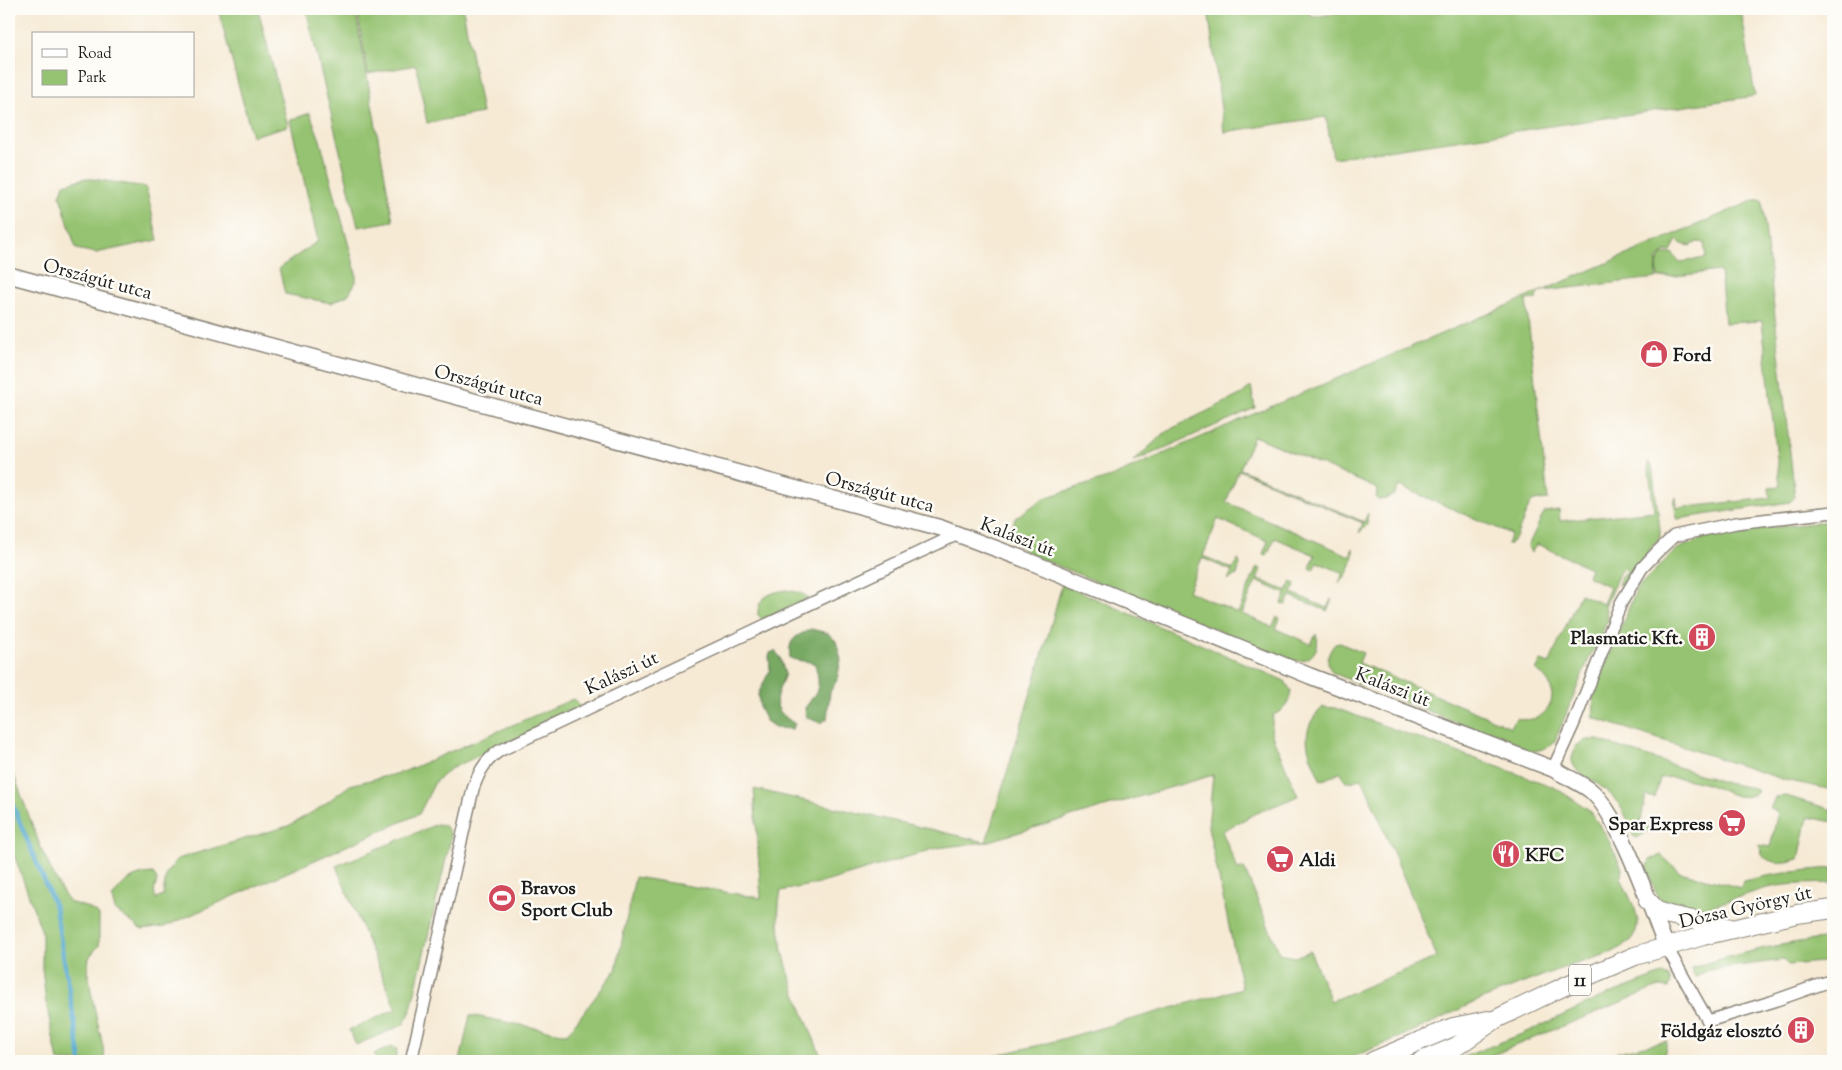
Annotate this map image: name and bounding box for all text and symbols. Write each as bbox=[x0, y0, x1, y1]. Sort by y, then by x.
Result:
legend bbox=[32, 32, 195, 98]
text: Road bbox=[78, 44, 112, 65]
text: Park bbox=[78, 68, 107, 89]
street label: Országút utca bbox=[40, 253, 155, 308]
shop icon: Ford bbox=[1639, 339, 1669, 369]
place label: Ford bbox=[1673, 343, 1712, 370]
street label: Országút utca bbox=[431, 359, 546, 414]
street label: Országút utca bbox=[822, 466, 937, 521]
street label: Kalászi út bbox=[976, 512, 1059, 565]
building icon: Plasmatic Kft. bbox=[1687, 622, 1717, 652]
place label: Plasmatic Kft. bbox=[1570, 626, 1683, 653]
street label: Kalászi út bbox=[581, 645, 664, 703]
street label: Kalászi út bbox=[1351, 662, 1434, 715]
supermarket icon: Spar Express bbox=[1717, 808, 1747, 838]
place label: Spar Express bbox=[1608, 812, 1714, 839]
restaurant icon: KFC bbox=[1491, 839, 1521, 869]
place label: KFC bbox=[1525, 843, 1565, 870]
supermarket icon: Aldi bbox=[1265, 844, 1295, 874]
place label: Aldi bbox=[1299, 848, 1336, 875]
place label: Bravos Sport Club bbox=[521, 876, 613, 925]
street label: Dózsa György út bbox=[1677, 880, 1815, 937]
sports icon: Bravos Sport Club bbox=[487, 883, 517, 913]
road number: 11 bbox=[1569, 964, 1591, 996]
building icon: Földgáz elosztó bbox=[1786, 1015, 1816, 1045]
place label: Földgáz elosztó bbox=[1661, 1019, 1783, 1046]

